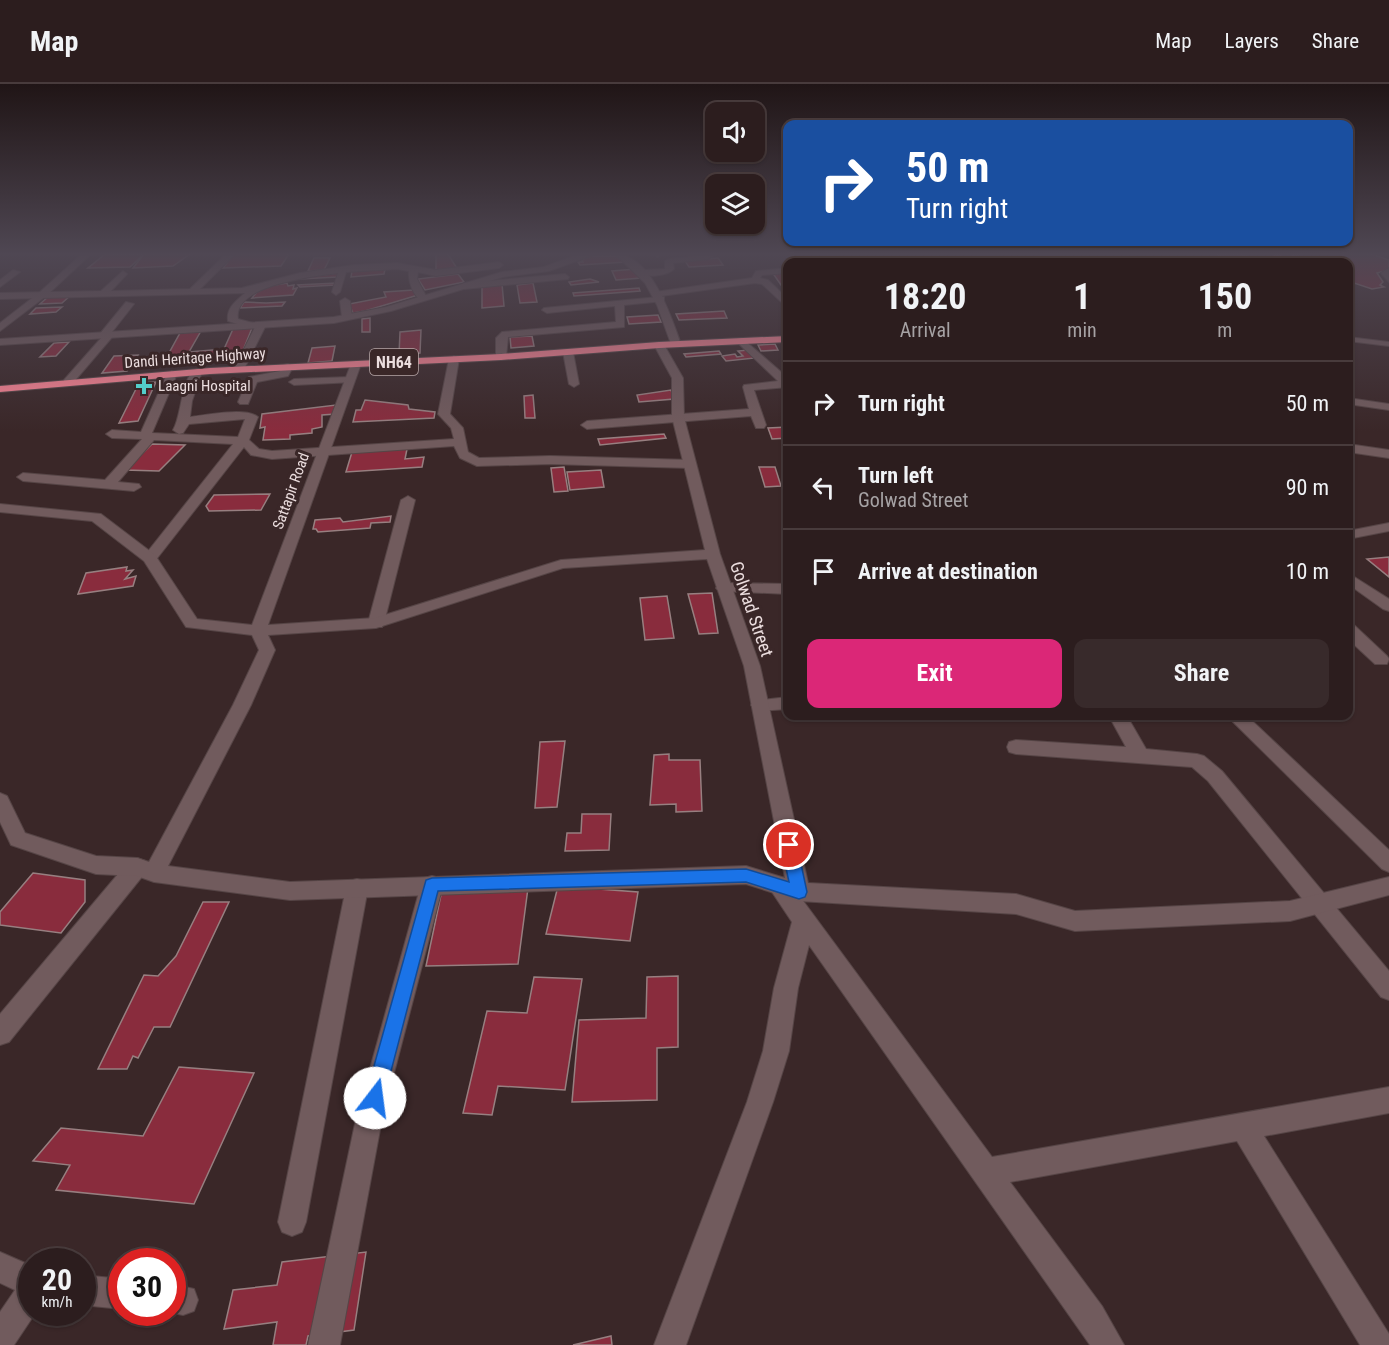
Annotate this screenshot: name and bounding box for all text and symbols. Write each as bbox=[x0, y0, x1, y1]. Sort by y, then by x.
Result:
text: Map bbox=[30, 25, 78, 58]
text: Map bbox=[1155, 29, 1192, 53]
text: Layers bbox=[1225, 29, 1279, 53]
text: Share bbox=[1312, 29, 1359, 53]
map controls bbox=[705, 102, 765, 234]
button: sound bbox=[705, 102, 765, 162]
text: 50 m bbox=[906, 143, 989, 192]
icon: right bbox=[807, 144, 885, 222]
button: layers bbox=[705, 174, 765, 234]
text: Turn right bbox=[906, 193, 1008, 225]
text: 18:20 bbox=[884, 276, 966, 318]
text: 1 bbox=[1073, 276, 1091, 318]
text: 150 bbox=[1198, 276, 1252, 318]
text: Arrival bbox=[900, 318, 951, 342]
text: min bbox=[1067, 318, 1097, 342]
text: m bbox=[1217, 318, 1232, 342]
street label: Dandi Heritage Highway bbox=[124, 344, 266, 372]
road number: NH64 bbox=[370, 349, 418, 375]
marker: Laagni Hospital bbox=[135, 377, 153, 395]
place label: Laagni Hospital bbox=[158, 377, 251, 395]
icon: right bbox=[807, 387, 840, 420]
text: Turn right bbox=[858, 391, 945, 416]
text: 50 m bbox=[1286, 391, 1329, 416]
street label: Sattapir Road bbox=[269, 450, 313, 532]
text: Turn left bbox=[858, 463, 933, 488]
icon: left bbox=[807, 471, 840, 504]
text: 90 m bbox=[1286, 475, 1329, 500]
text: Golwad Street bbox=[858, 488, 968, 512]
icon: arrive bbox=[807, 555, 840, 588]
street label: Golwad Street bbox=[726, 559, 778, 659]
text: Arrive at destination bbox=[858, 559, 1038, 584]
text: 10 m bbox=[1286, 559, 1329, 584]
button: Exit bbox=[807, 639, 1062, 708]
button: Share bbox=[1074, 639, 1329, 708]
pin bbox=[763, 819, 814, 870]
icon: arrive bbox=[772, 828, 805, 861]
position arrow bbox=[343, 1066, 407, 1130]
speed limit sign: 30 bbox=[108, 1248, 186, 1326]
text: 20 bbox=[42, 1262, 72, 1297]
text: km/h bbox=[42, 1293, 72, 1311]

